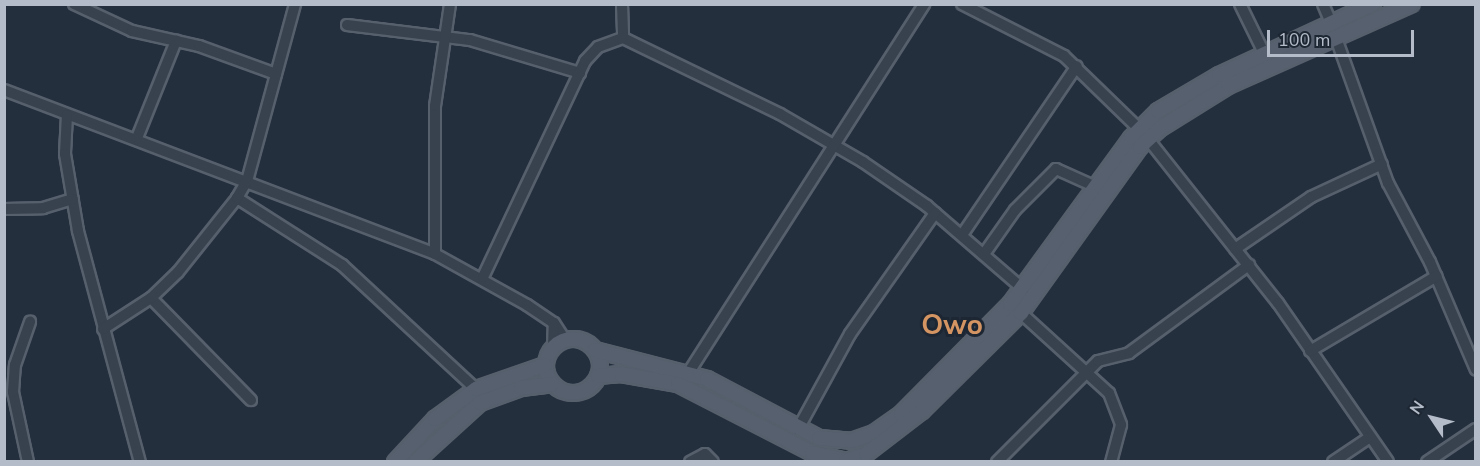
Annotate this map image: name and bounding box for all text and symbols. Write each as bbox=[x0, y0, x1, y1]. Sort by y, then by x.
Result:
scale bar bbox=[1270, 18, 1417, 56]
text: 100 m bbox=[1278, 28, 1330, 52]
district label: Owo bbox=[921, 308, 983, 342]
north arrow bbox=[1402, 388, 1462, 448]
text: N bbox=[1405, 396, 1430, 419]

